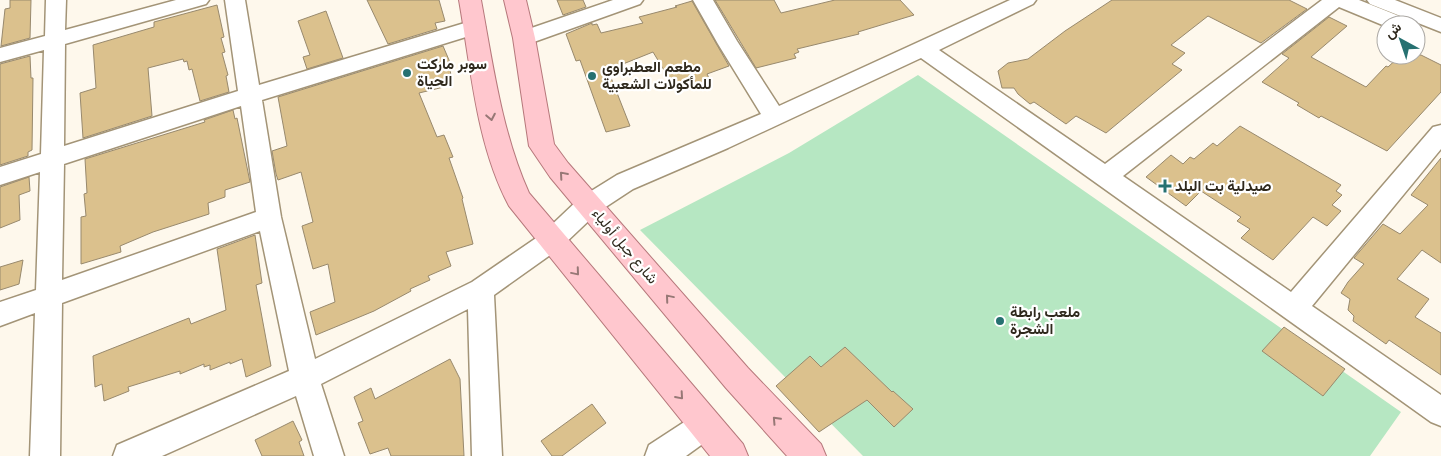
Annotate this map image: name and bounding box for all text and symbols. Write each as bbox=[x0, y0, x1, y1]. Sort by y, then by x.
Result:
north arrow bbox=[1376, 15, 1426, 65]
text: ش bbox=[1381, 18, 1405, 42]
place label: سوبر ماركت الحياة bbox=[417, 55, 487, 90]
place label: مطعم العطبراوي للمأكولات الشعبية bbox=[602, 58, 712, 93]
marker: سوبر ماركت الحياة bbox=[401, 67, 413, 79]
marker: مطعم العطبراوي للمأكولات الشعبية bbox=[586, 70, 598, 82]
one-way arrow bbox=[486, 112, 496, 121]
one-way arrow bbox=[560, 171, 569, 180]
place label: صيدلية بت البلد bbox=[1175, 177, 1272, 195]
marker: صيدلية بت البلد bbox=[1159, 180, 1171, 192]
street label: شارع جبل أولياء bbox=[587, 205, 662, 289]
one-way arrow bbox=[571, 266, 580, 275]
one-way arrow bbox=[666, 295, 674, 304]
place label: ملعب رابطة الشجرة bbox=[1010, 303, 1080, 338]
marker: ملعب رابطة الشجرة bbox=[994, 315, 1006, 327]
one-way arrow bbox=[675, 391, 684, 400]
one-way arrow bbox=[773, 417, 782, 426]

